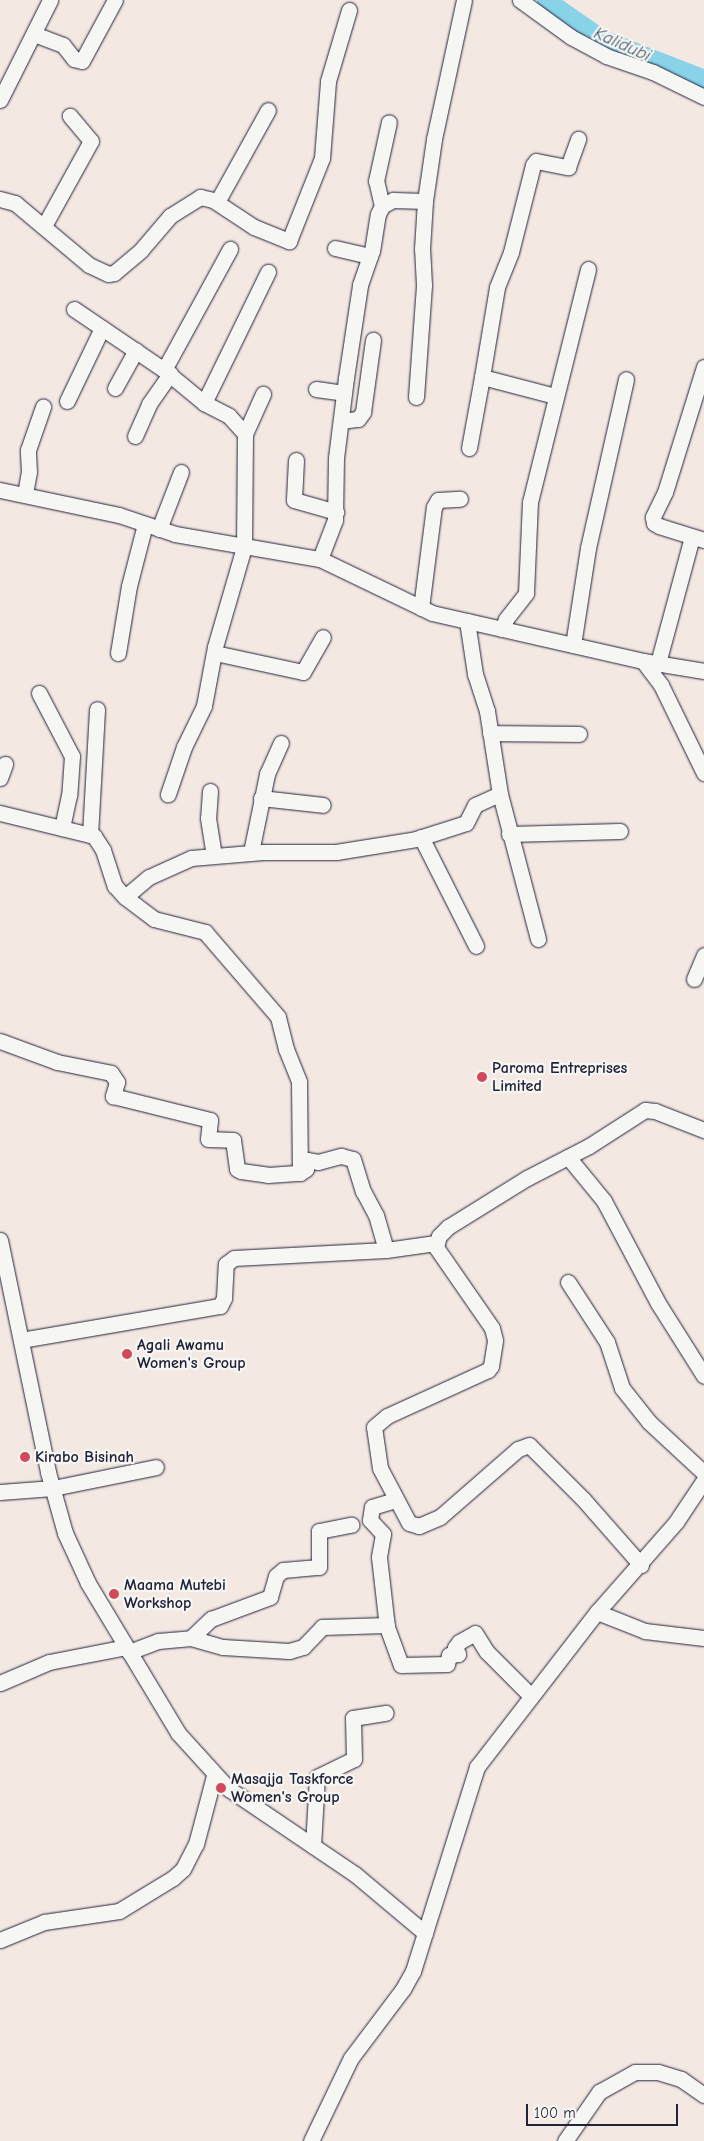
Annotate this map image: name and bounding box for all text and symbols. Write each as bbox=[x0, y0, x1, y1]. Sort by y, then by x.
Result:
water label: Kalidubi bbox=[590, 23, 654, 67]
place label: Paroma Entreprises Limited bbox=[492, 1058, 627, 1096]
marker: Paroma Entreprises Limited bbox=[476, 1071, 488, 1083]
place label: Agali Awamu Women's Group bbox=[137, 1335, 246, 1373]
marker: Agali Awamu Women's Group bbox=[121, 1348, 133, 1360]
place label: Kirabo Bisinah bbox=[35, 1447, 134, 1467]
marker: Kirabo Bisinah bbox=[19, 1451, 31, 1463]
place label: Maama Mutebi Workshop bbox=[124, 1575, 226, 1613]
marker: Maama Mutebi Workshop bbox=[108, 1588, 120, 1600]
place label: Masajja Taskforce Women's Group bbox=[231, 1769, 353, 1807]
marker: Masajja Taskforce Women's Group bbox=[215, 1782, 227, 1794]
scale bar bbox=[529, 2094, 682, 2126]
text: 100 m bbox=[534, 2104, 576, 2122]

